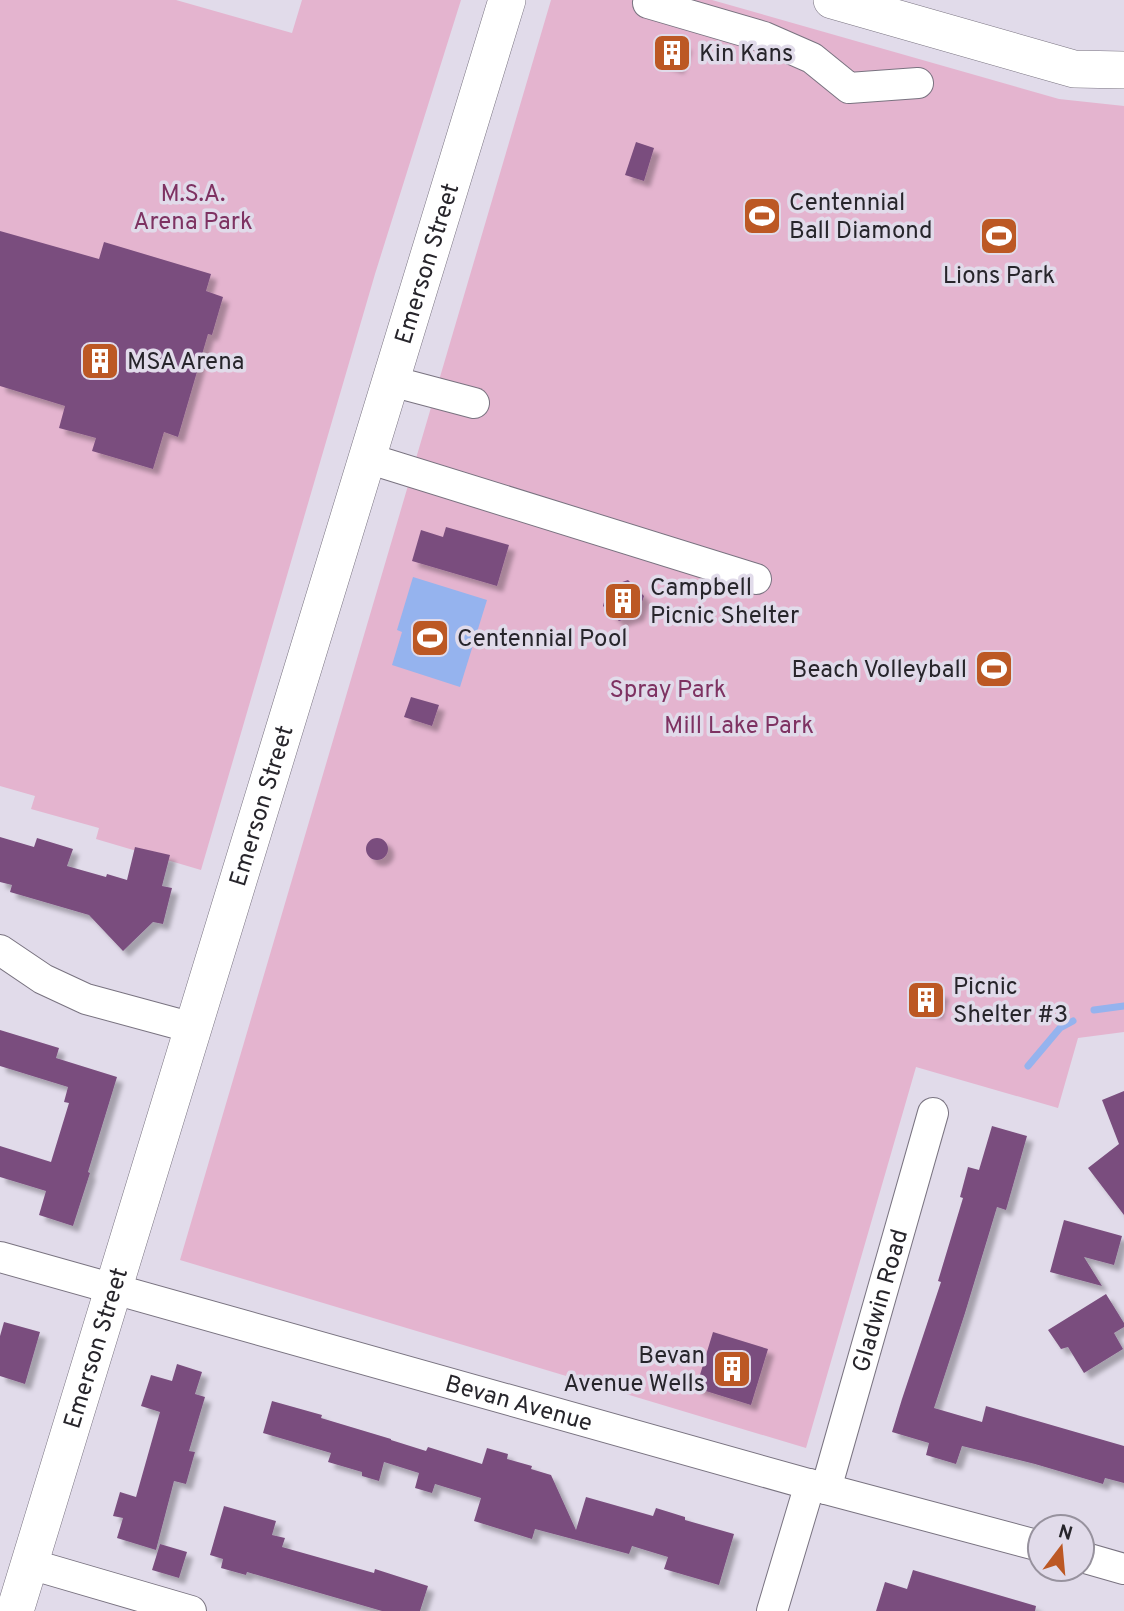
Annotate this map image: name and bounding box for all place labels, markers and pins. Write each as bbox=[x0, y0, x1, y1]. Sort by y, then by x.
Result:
building icon: Kin Kans bbox=[651, 32, 693, 74]
place label: Kin Kans bbox=[699, 40, 793, 70]
place label: Centennial Ball Diamond bbox=[789, 189, 933, 247]
sports icon: Centennial Ball Diamond bbox=[741, 195, 783, 237]
sports icon: Lions Park bbox=[978, 215, 1020, 257]
place label: Lions Park bbox=[943, 262, 1055, 292]
building icon: MSA Arena bbox=[79, 340, 121, 382]
place label: MSA Arena bbox=[127, 348, 244, 378]
place label: Campbell Picnic Shelter bbox=[650, 574, 799, 632]
building icon: Campbell Picnic Shelter bbox=[602, 580, 644, 622]
sports icon: Centennial Pool bbox=[409, 617, 451, 659]
place label: Centennial Pool bbox=[457, 625, 628, 655]
sports icon: Beach Volleyball bbox=[973, 648, 1015, 690]
place label: Beach Volleyball bbox=[792, 656, 967, 686]
place label: Picnic Shelter #3 bbox=[953, 973, 1068, 1031]
building icon: Picnic Shelter #3 bbox=[905, 979, 947, 1021]
place label: Bevan Avenue Wells bbox=[563, 1342, 705, 1400]
building icon: Bevan Avenue Wells bbox=[711, 1348, 753, 1390]

